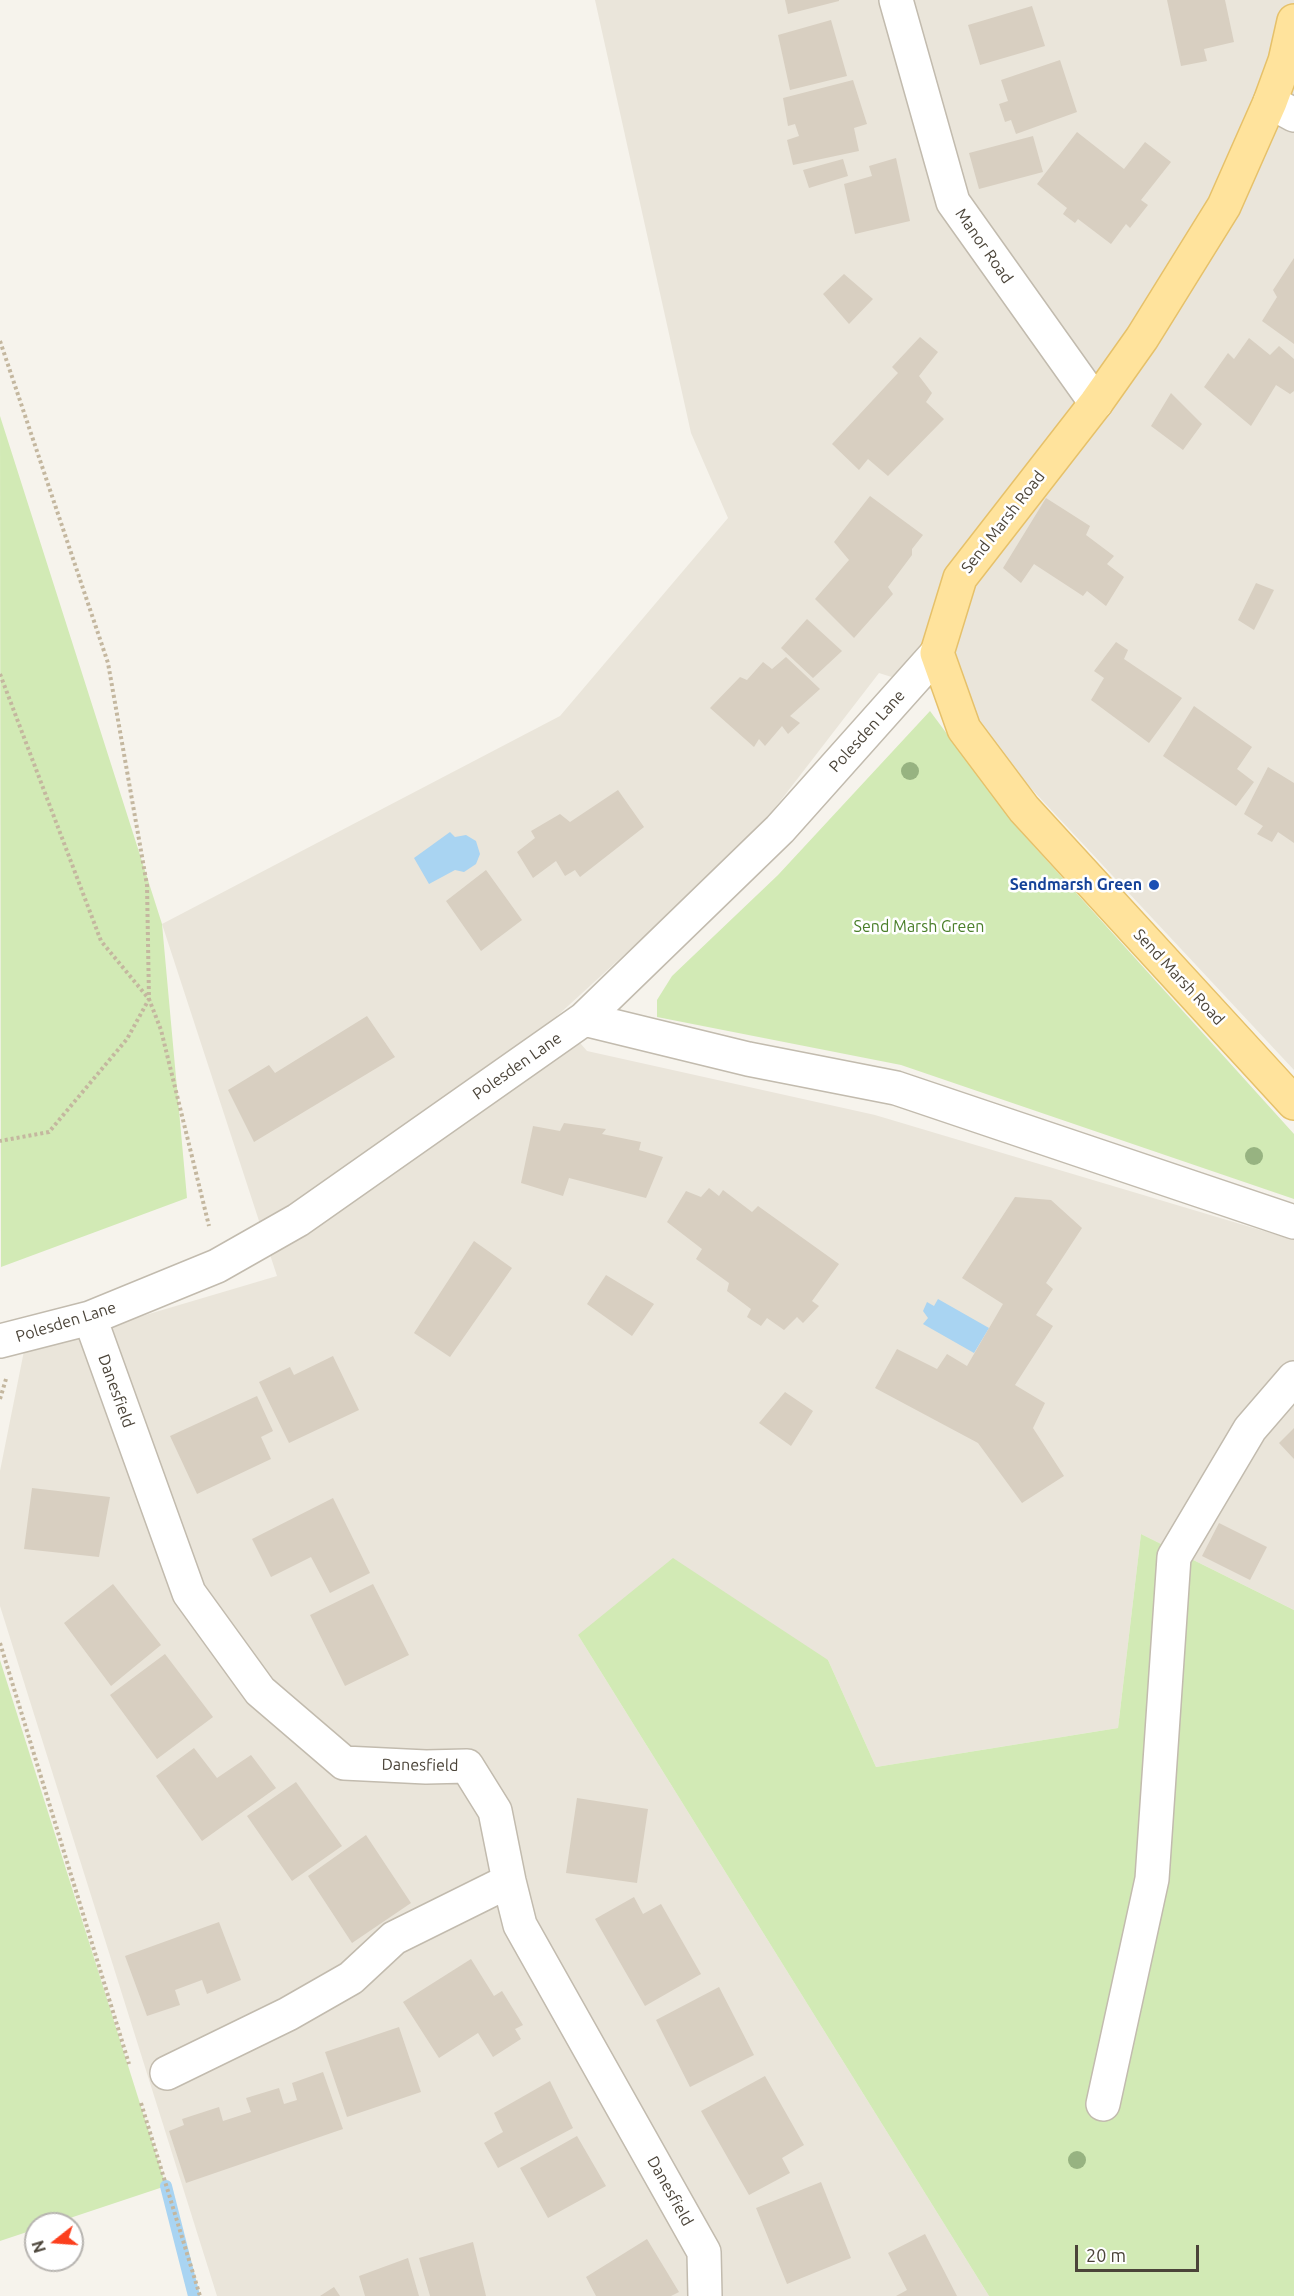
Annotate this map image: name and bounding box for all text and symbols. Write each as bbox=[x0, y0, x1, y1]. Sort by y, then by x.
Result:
street label: Manor Road bbox=[951, 205, 1017, 287]
street label: Send Marsh Road bbox=[957, 467, 1049, 577]
street label: Polesden Lane bbox=[825, 686, 909, 776]
place label: Sendmarsh Green bbox=[1010, 875, 1142, 895]
marker: Sendmarsh Green bbox=[1147, 878, 1161, 892]
park label: Send Marsh Green bbox=[854, 917, 984, 937]
street label: Send Marsh Road bbox=[1130, 925, 1228, 1029]
street label: Polesden Lane bbox=[469, 1028, 565, 1104]
street label: Polesden Lane bbox=[13, 1298, 119, 1346]
street label: Danesfield bbox=[94, 1352, 138, 1430]
street label: Danesfield bbox=[381, 1755, 459, 1775]
street label: Danesfield bbox=[643, 2153, 697, 2229]
north arrow bbox=[24, 2212, 84, 2272]
scale bar bbox=[1078, 2233, 1202, 2271]
text: N bbox=[28, 2238, 49, 2255]
text: 20 m bbox=[1086, 2245, 1126, 2265]

